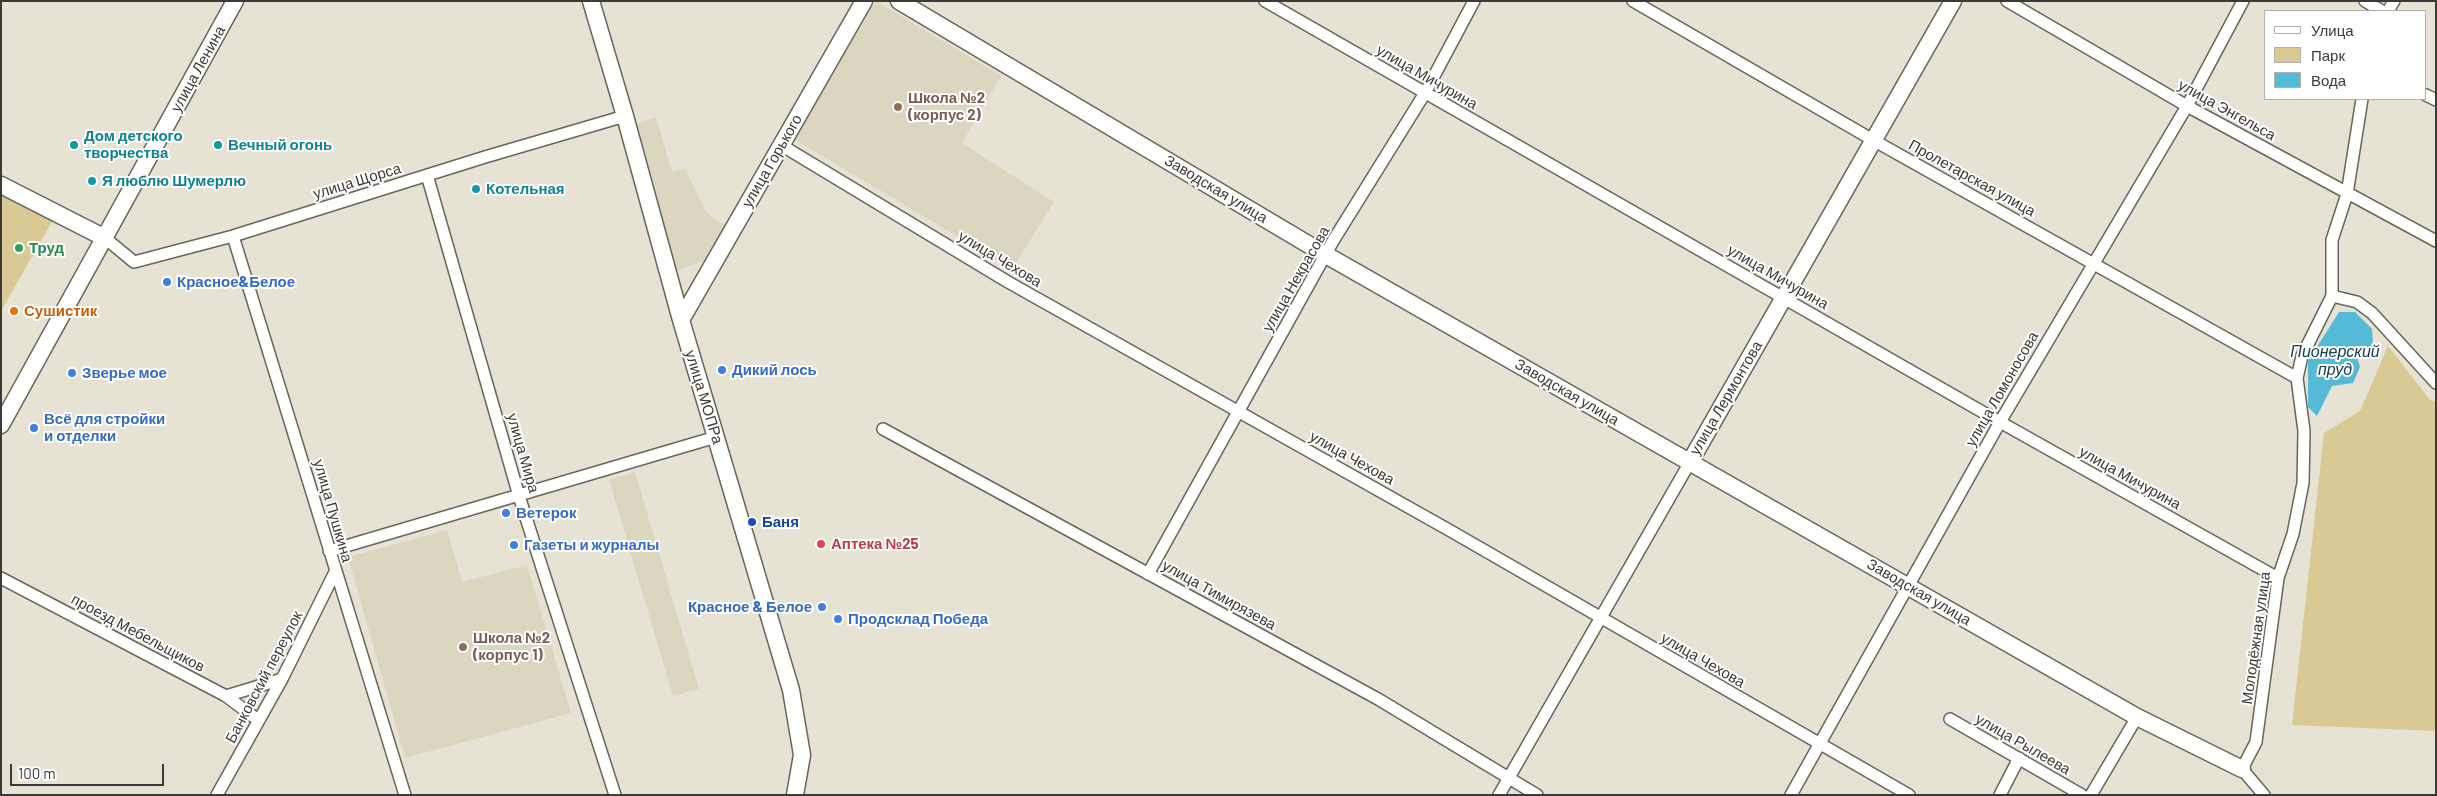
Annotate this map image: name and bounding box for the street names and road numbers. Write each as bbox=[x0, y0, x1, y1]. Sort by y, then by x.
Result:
street label: улица Ленина bbox=[167, 23, 229, 115]
street label: улица Мичурина bbox=[1373, 41, 1481, 113]
street label: улица Энгельса bbox=[2175, 76, 2279, 144]
street label: улица Горького bbox=[738, 111, 806, 211]
street label: Пролетарская улица bbox=[1905, 136, 2039, 220]
street label: Заводская улица bbox=[1161, 151, 1271, 227]
street label: улица Щорса bbox=[311, 159, 403, 203]
street label: улица Некрасова bbox=[1259, 223, 1333, 335]
street label: улица Чехова bbox=[955, 227, 1045, 291]
street label: улица Мичурина bbox=[1724, 241, 1832, 313]
street label: улица Ломоносова bbox=[1962, 328, 2042, 450]
street label: улица Лермонтова bbox=[1686, 338, 1766, 458]
street label: улица МОПРа bbox=[681, 348, 727, 446]
street label: Заводская улица bbox=[1512, 355, 1622, 429]
street label: улица Мира bbox=[503, 411, 543, 495]
street label: улица Чехова bbox=[1307, 427, 1397, 489]
street label: улица Мичурина bbox=[2076, 443, 2184, 513]
street label: улица Пушкина bbox=[310, 458, 356, 564]
street label: Заводская улица bbox=[1864, 555, 1974, 629]
street label: улица Тимирязева bbox=[1159, 556, 1279, 634]
street label: Молодёжная улица bbox=[2238, 571, 2274, 705]
street label: проезд Мебельщиков bbox=[68, 590, 208, 676]
street label: Банковский переулок bbox=[222, 608, 306, 746]
street label: улица Чехова bbox=[1658, 629, 1748, 691]
street label: улица Рылеева bbox=[1972, 710, 2074, 778]

